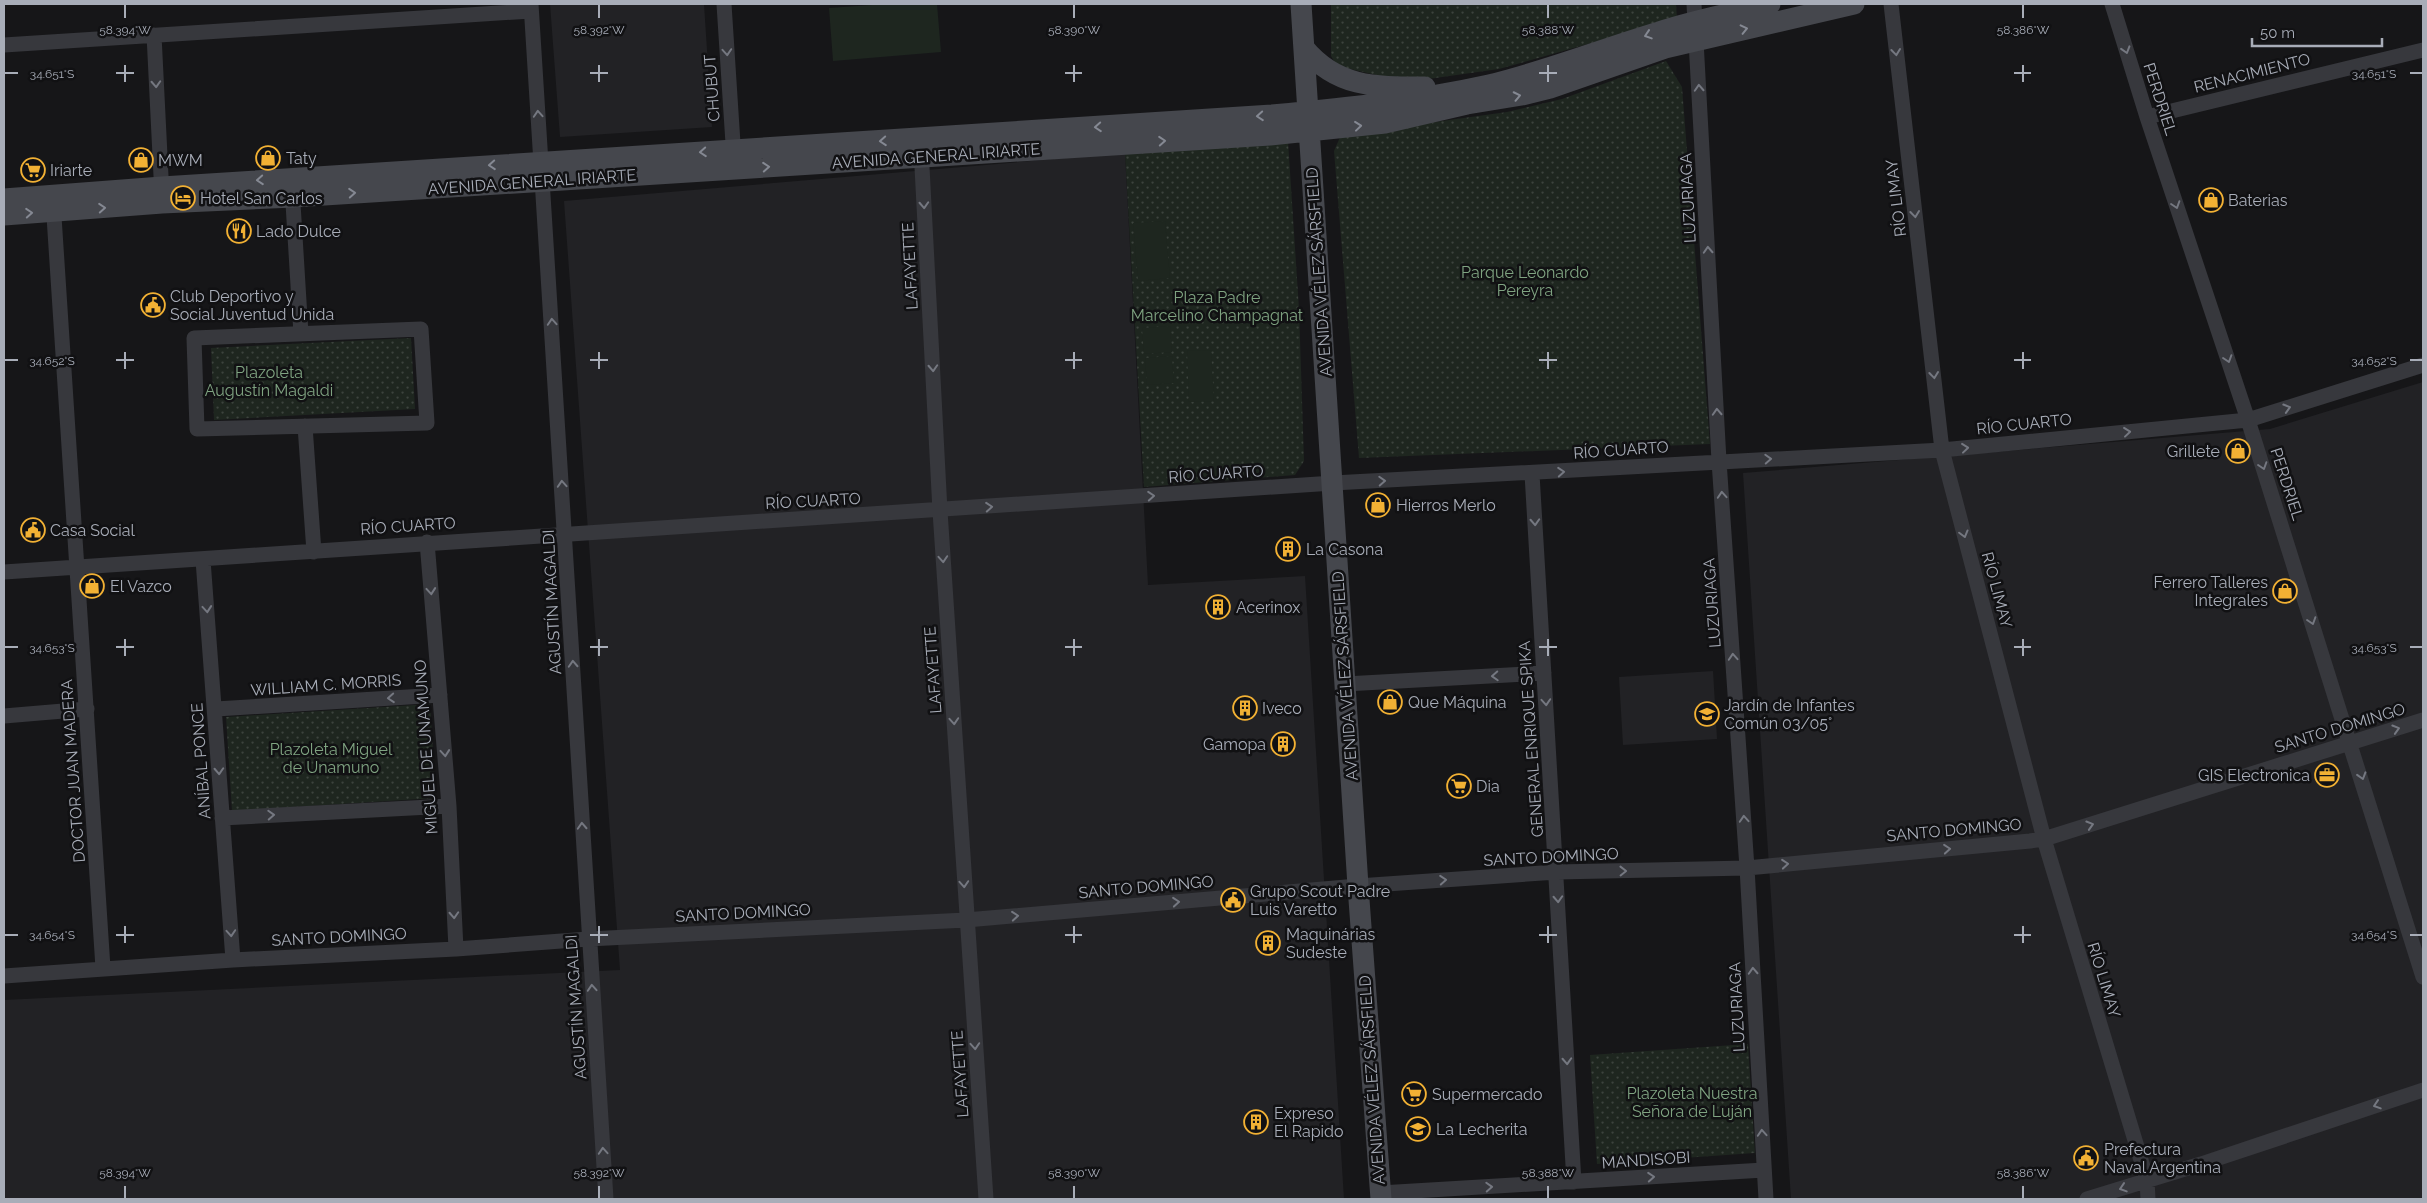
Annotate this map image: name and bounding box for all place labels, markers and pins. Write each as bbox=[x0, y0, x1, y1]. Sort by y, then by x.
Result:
shop icon: Taty bbox=[255, 145, 281, 171]
shop icon: MWM bbox=[128, 147, 154, 173]
place label: Taty bbox=[286, 149, 317, 168]
place label: MWM bbox=[158, 151, 203, 170]
supermarket icon: Iriarte bbox=[20, 157, 46, 183]
place label: Iriarte bbox=[50, 161, 92, 180]
hotel icon: Hotel San Carlos bbox=[170, 185, 196, 211]
shop icon: Baterias bbox=[2198, 187, 2224, 213]
place label: Hotel San Carlos bbox=[200, 189, 323, 208]
place label: Baterias bbox=[2228, 191, 2288, 210]
restaurant icon: Lado Dulce bbox=[226, 218, 252, 244]
place label: Lado Dulce bbox=[256, 222, 341, 241]
place label: Club Deportivo y Social Juventud Unida bbox=[170, 287, 334, 324]
public building icon: Club Deportivo y Social Juventud Unida bbox=[140, 292, 166, 318]
shop icon: Grillete bbox=[2225, 438, 2251, 464]
place label: Grillete bbox=[2167, 442, 2220, 461]
shop icon: Hierros Merlo bbox=[1365, 492, 1391, 518]
place label: Hierros Merlo bbox=[1396, 496, 1496, 515]
public building icon: Casa Social bbox=[20, 517, 46, 543]
place label: Casa Social bbox=[50, 521, 135, 540]
building icon: La Casona bbox=[1275, 536, 1301, 562]
place label: La Casona bbox=[1306, 540, 1383, 559]
shop icon: El Vazco bbox=[79, 573, 105, 599]
place label: Ferrero Talleres Integrales bbox=[2153, 573, 2268, 610]
place label: El Vazco bbox=[110, 577, 172, 596]
shop icon: Ferrero Talleres Integrales bbox=[2272, 578, 2298, 604]
building icon: Acerinox bbox=[1205, 594, 1231, 620]
place label: Acerinox bbox=[1236, 598, 1300, 617]
shop icon: Que Máquina bbox=[1377, 689, 1403, 715]
place label: Que Máquina bbox=[1408, 693, 1507, 712]
building icon: Iveco bbox=[1232, 695, 1258, 721]
place label: Jardín de Infantes Común 03/05° bbox=[1724, 696, 1855, 733]
place label: Iveco bbox=[1262, 699, 1302, 718]
school or university icon: Jardín de Infantes Común 03/05° bbox=[1694, 701, 1720, 727]
building icon: Gamopa bbox=[1270, 731, 1296, 757]
place label: Gamopa bbox=[1203, 735, 1266, 754]
office icon: GIS Electronica bbox=[2314, 762, 2340, 788]
place label: GIS Electronica bbox=[2198, 766, 2310, 785]
supermarket icon: Dia bbox=[1446, 773, 1472, 799]
place label: Dia bbox=[1476, 777, 1500, 796]
place label: Grupo Scout Padre Luis Varetto bbox=[1250, 882, 1390, 919]
public building icon: Grupo Scout Padre Luis Varetto bbox=[1220, 887, 1246, 913]
place label: Maquinárias Sudeste bbox=[1286, 925, 1375, 962]
building icon: Maquinárias Sudeste bbox=[1255, 930, 1281, 956]
supermarket icon: Supermercado bbox=[1401, 1081, 1427, 1107]
place label: Supermercado bbox=[1432, 1085, 1543, 1104]
place label: Expreso El Rapido bbox=[1274, 1104, 1344, 1141]
building icon: Expreso El Rapido bbox=[1243, 1109, 1269, 1135]
school or university icon: La Lecherita bbox=[1405, 1116, 1431, 1142]
place label: La Lecherita bbox=[1436, 1120, 1527, 1139]
place label: Prefectura Naval Argentina bbox=[2104, 1140, 2221, 1177]
public building icon: Prefectura Naval Argentina bbox=[2073, 1145, 2099, 1171]

